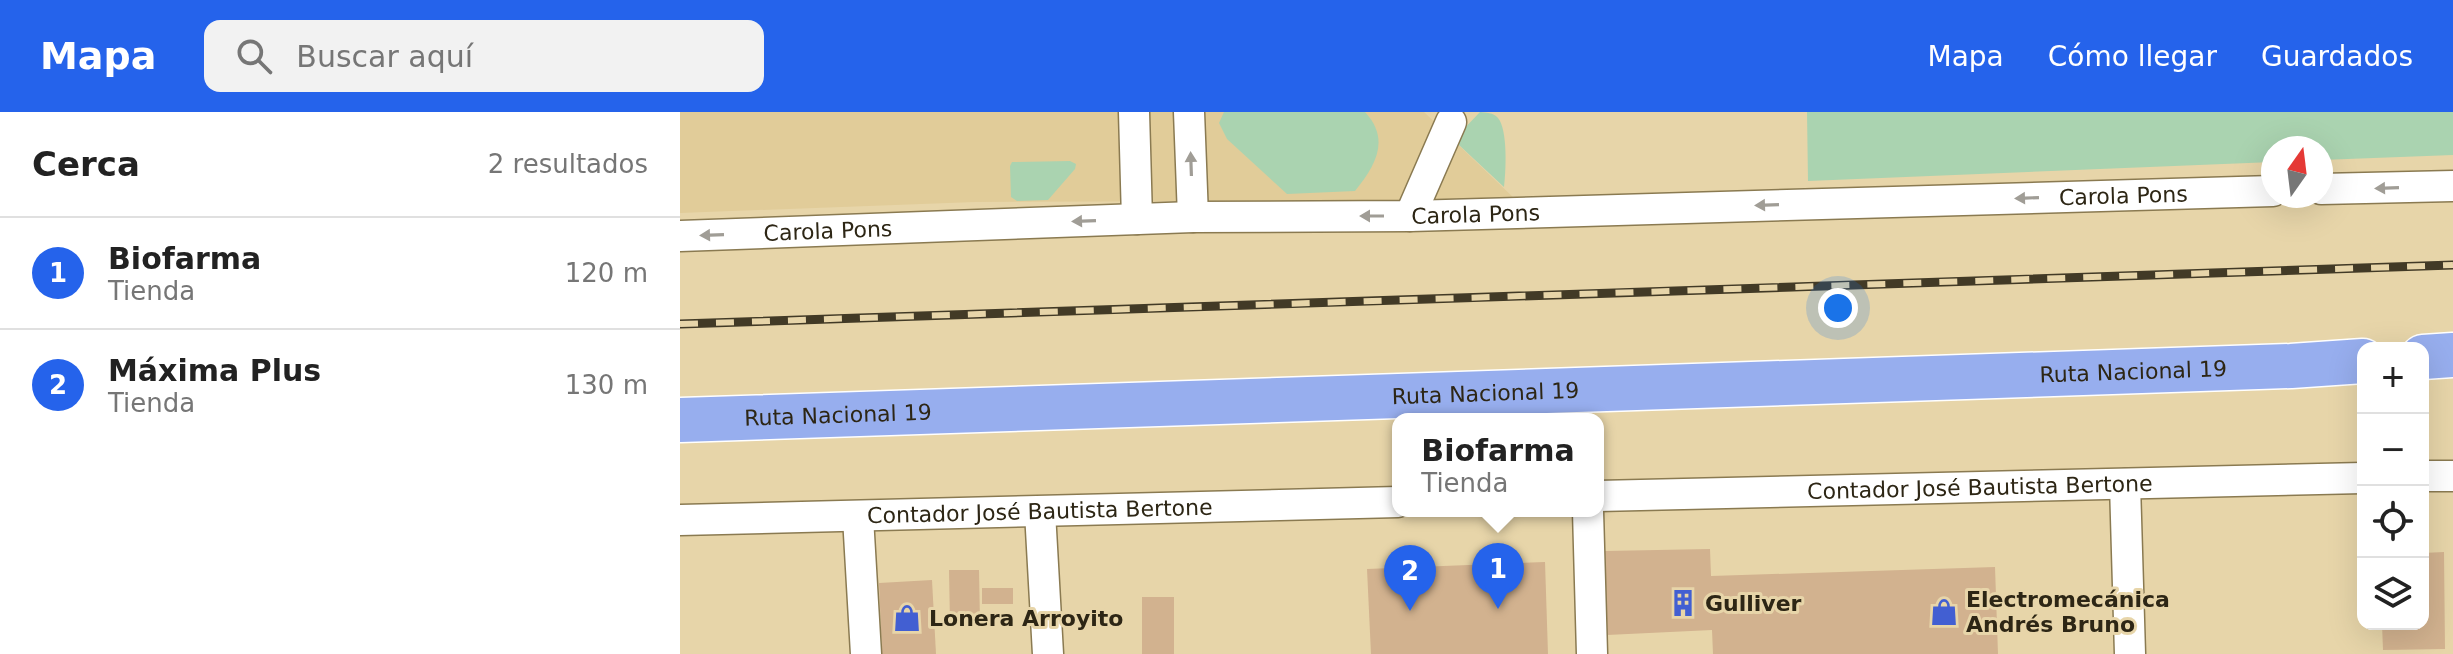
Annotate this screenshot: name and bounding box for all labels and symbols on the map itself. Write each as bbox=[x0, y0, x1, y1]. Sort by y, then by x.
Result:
north arrow bbox=[2261, 136, 2333, 208]
one-way arrow bbox=[1185, 151, 1198, 176]
street label: Carola Pons bbox=[2059, 181, 2188, 210]
one-way arrow bbox=[2374, 181, 2399, 194]
one-way arrow bbox=[2014, 192, 2039, 204]
one-way arrow bbox=[1754, 199, 1779, 212]
street label: Carola Pons bbox=[1411, 200, 1540, 229]
one-way arrow bbox=[1359, 210, 1384, 222]
one-way arrow bbox=[1071, 214, 1096, 227]
street label: Carola Pons bbox=[763, 216, 893, 246]
one-way arrow bbox=[699, 228, 724, 241]
your location bbox=[1818, 288, 1858, 328]
street label: Ruta Nacional 19 bbox=[2039, 356, 2227, 387]
street label: Ruta Nacional 19 bbox=[1391, 378, 1580, 409]
street label: Ruta Nacional 19 bbox=[744, 400, 932, 431]
street label: Contador José Bautista Bertone bbox=[1807, 471, 2153, 504]
street label: Contador José Bautista Bertone bbox=[867, 495, 1213, 528]
pin: 1 bbox=[1472, 543, 1524, 609]
pin: 2 bbox=[1384, 545, 1436, 611]
place label: Electromecánica Andrés Bruno bbox=[1966, 587, 2170, 637]
building icon: Gulliver bbox=[1668, 588, 1698, 618]
place label: Gulliver bbox=[1705, 591, 1802, 616]
shop icon: Electromecánica Andrés Bruno bbox=[1929, 597, 1959, 627]
shop icon: Lonera Arroyito bbox=[892, 603, 922, 633]
place label: Lonera Arroyito bbox=[929, 606, 1123, 631]

